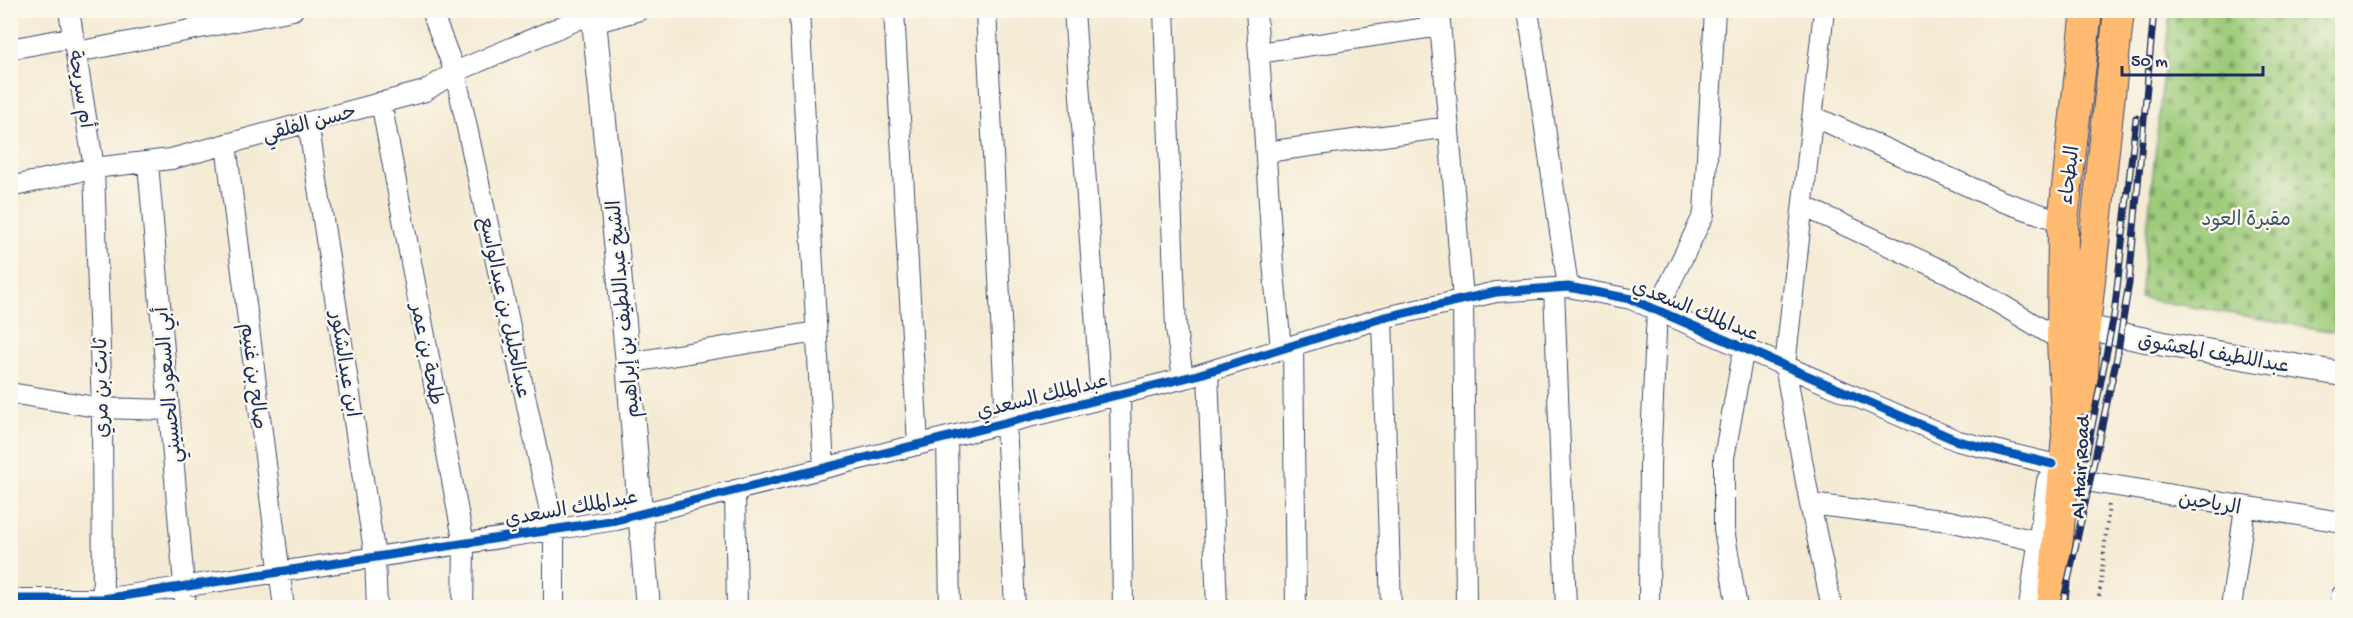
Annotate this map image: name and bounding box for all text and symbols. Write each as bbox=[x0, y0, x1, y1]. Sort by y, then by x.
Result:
scale bar bbox=[2122, 39, 2263, 77]
street label: أم سريحة bbox=[61, 48, 99, 130]
text: 50 m bbox=[2131, 52, 2168, 73]
street label: حسن الفلقي bbox=[260, 101, 360, 152]
street label: البطحاء bbox=[2055, 144, 2087, 206]
street label: الشيخ عبداللطيف بن إبراهيم bbox=[604, 199, 646, 419]
park label: مقبرة العود bbox=[2201, 209, 2291, 233]
street label: عبدالجليل بن عبدالواسع bbox=[472, 215, 534, 401]
street label: عبدالملك السعدي bbox=[1628, 275, 1762, 348]
street label: طلحة بن عمر bbox=[403, 300, 447, 407]
street label: أبي السعود الحسيني bbox=[149, 305, 192, 464]
street label: ابن عبدالشكور bbox=[323, 308, 363, 419]
street label: صالح بن غنيم bbox=[234, 322, 270, 431]
street label: عبداللطيف المعشوق bbox=[2136, 330, 2291, 380]
street label: ثابت بن مري bbox=[90, 337, 116, 438]
street label: عبدالملك السعدي bbox=[975, 370, 1111, 426]
street label: Al Hair Road bbox=[2068, 413, 2097, 519]
street label: عبدالملك السعدي bbox=[503, 486, 640, 533]
street label: الرياحين bbox=[2177, 488, 2242, 522]

